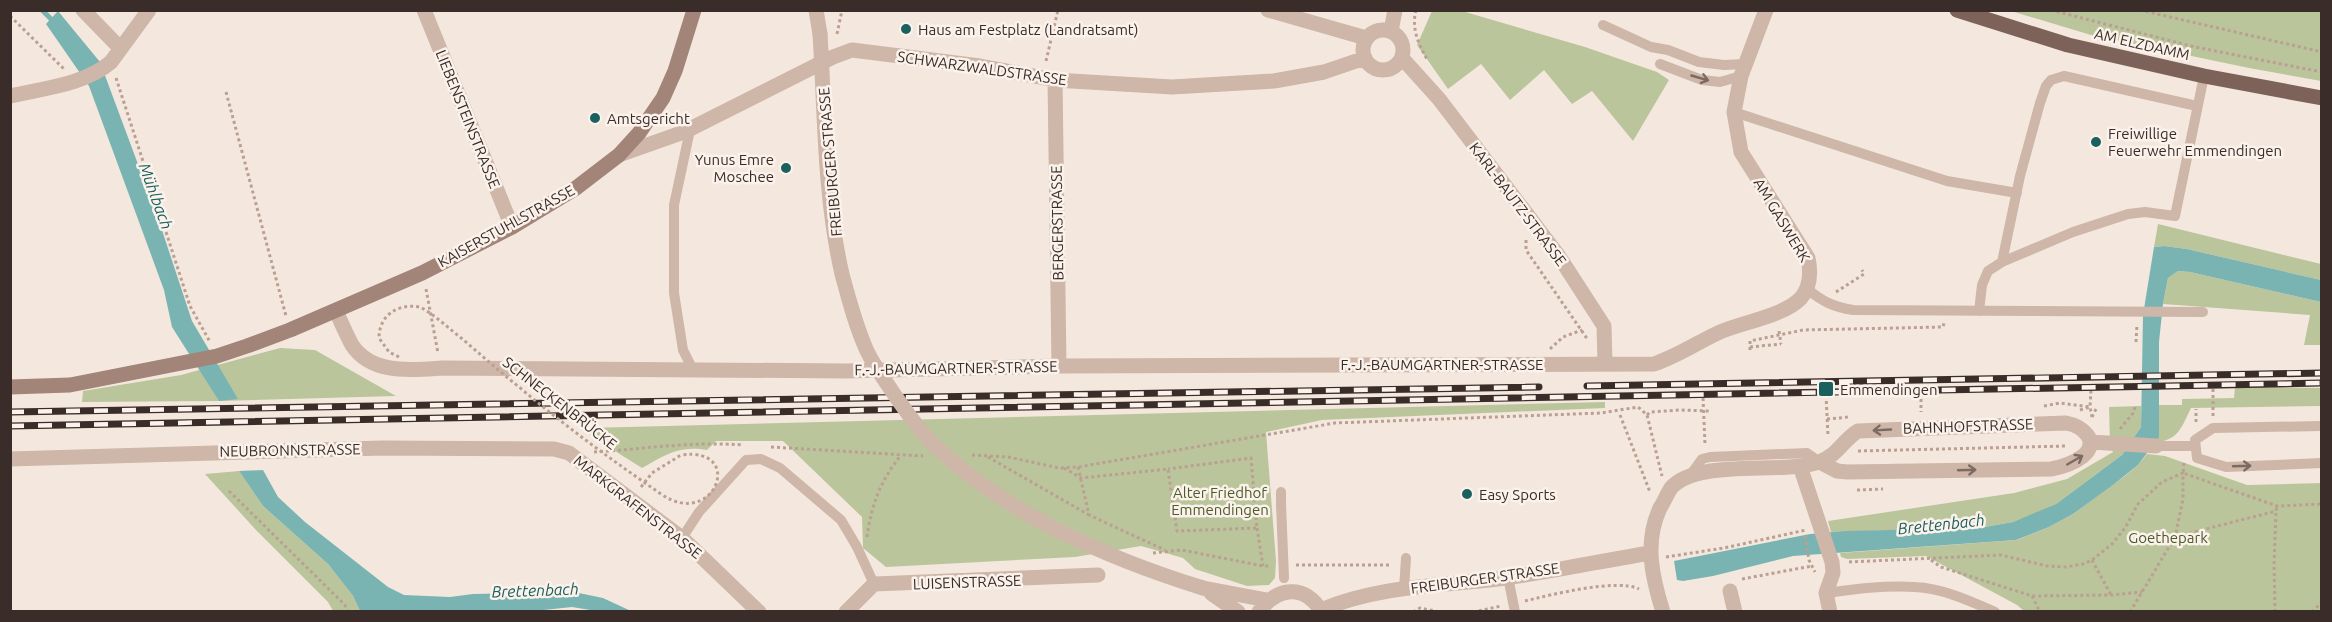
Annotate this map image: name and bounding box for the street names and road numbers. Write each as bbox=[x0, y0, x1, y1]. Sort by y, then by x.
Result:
street label: AM ELZDAMM bbox=[2093, 25, 2191, 63]
street label: LIEBENSTEINSTRASSE bbox=[432, 47, 504, 191]
street label: SCHWARZWALDSTRASSE bbox=[896, 48, 1068, 88]
street label: FREIBURGER STRASSE bbox=[815, 87, 845, 237]
street label: KARL-BAUTZ-STRASSE bbox=[1466, 139, 1570, 269]
street label: BERGERSTRASSE bbox=[1047, 165, 1067, 281]
street label: AM GASWERK bbox=[1750, 175, 1814, 265]
street label: KAISERSTUHLSTRASSE bbox=[435, 181, 577, 271]
street label: SCHNECKENBRÜCKE bbox=[500, 353, 620, 453]
street label: F.-J.-BAUMGARTNER-STRASSE bbox=[1340, 356, 1544, 373]
street label: F.-J.-BAUMGARTNER-STRASSE bbox=[854, 358, 1058, 378]
street label: BAHNHOFSTRASSE bbox=[1902, 415, 2034, 437]
street label: NEUBRONNSTRASSE bbox=[219, 440, 361, 460]
street label: MARKGRAFENSTRASSE bbox=[571, 452, 705, 562]
street label: FREIBURGER STRASSE bbox=[1410, 559, 1560, 597]
street label: LUISENSTRASSE bbox=[912, 572, 1022, 592]

